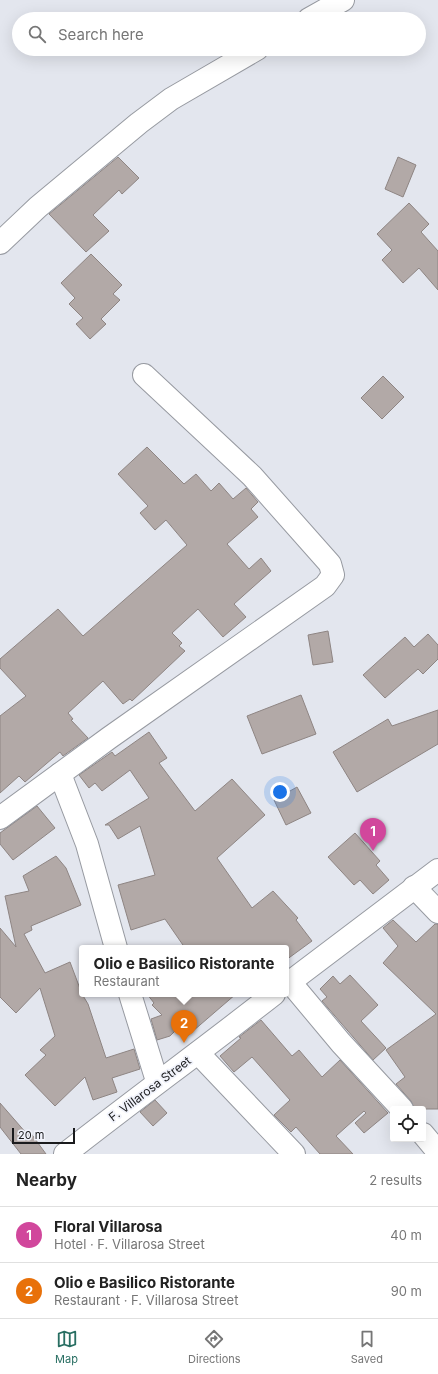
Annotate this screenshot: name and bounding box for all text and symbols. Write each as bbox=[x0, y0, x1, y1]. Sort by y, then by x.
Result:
search box bbox=[12, 12, 426, 56]
icon: search bbox=[26, 23, 48, 45]
text: Search here bbox=[58, 25, 144, 44]
your location bbox=[270, 782, 290, 802]
pin: 1 bbox=[360, 818, 386, 851]
popup bbox=[79, 945, 289, 997]
text: Olio e Basilico Ristorante bbox=[94, 954, 274, 973]
text: Restaurant bbox=[94, 973, 160, 989]
pin: 2 bbox=[171, 1010, 197, 1043]
street label: F. Villarosa Street bbox=[106, 1053, 194, 1124]
map controls bbox=[390, 1106, 426, 1142]
button: locate bbox=[390, 1106, 426, 1142]
scale bar bbox=[12, 1126, 75, 1145]
text: 20 m bbox=[18, 1128, 44, 1142]
text: Nearby bbox=[16, 1170, 77, 1190]
text: 2 results bbox=[369, 1172, 422, 1188]
text: Floral Villarosa bbox=[54, 1217, 162, 1236]
text: 1 bbox=[26, 1227, 32, 1243]
text: 40 m bbox=[390, 1227, 422, 1243]
text: Hotel · F. Villarosa Street bbox=[54, 1236, 205, 1252]
text: Olio e Basilico Ristorante bbox=[54, 1273, 235, 1292]
text: 2 bbox=[25, 1283, 33, 1299]
text: 90 m bbox=[391, 1283, 422, 1299]
text: Restaurant · F. Villarosa Street bbox=[54, 1292, 238, 1308]
tab: Map bbox=[55, 1328, 78, 1366]
tab: Directions bbox=[188, 1328, 241, 1366]
tab: Saved bbox=[351, 1328, 383, 1366]

